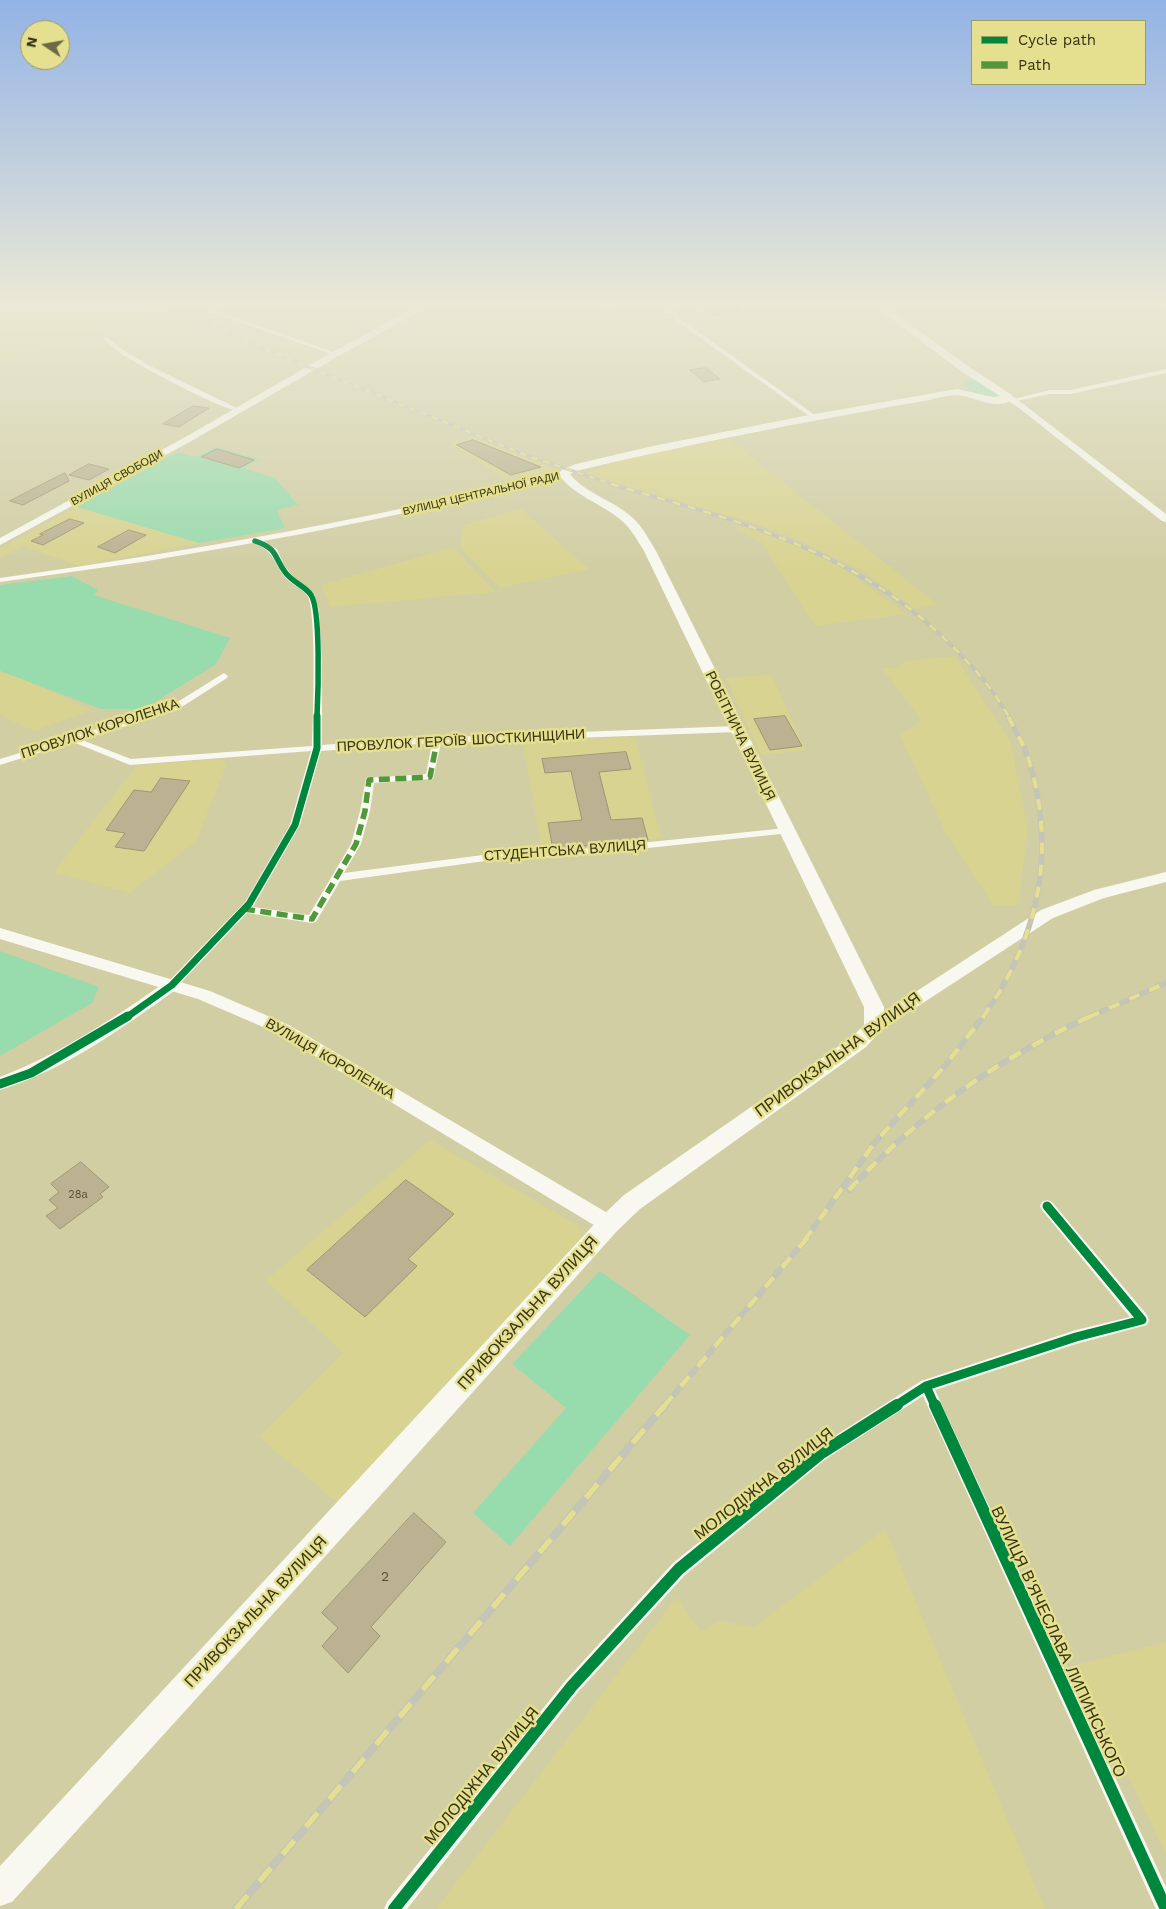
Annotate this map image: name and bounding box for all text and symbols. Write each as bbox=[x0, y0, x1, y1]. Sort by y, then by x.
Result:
north arrow bbox=[20, 20, 70, 70]
legend bbox=[971, 20, 1146, 85]
text: Cycle path bbox=[1018, 31, 1096, 49]
text: N bbox=[22, 35, 40, 49]
text: Path bbox=[1018, 56, 1051, 74]
street label: ВУЛИЦЯ СВОБОДИ bbox=[69, 447, 165, 509]
street label: ВУЛИЦЯ ЦЕНТРАЛЬНОЇ РАДИ bbox=[401, 470, 561, 518]
street label: РОБІТНИЧА ВУЛИЦЯ bbox=[701, 668, 779, 804]
street label: ПРОВУЛОК КОРОЛЕНКА bbox=[19, 696, 181, 762]
street label: ПРОВУЛОК ГЕРОЇВ ШОСТКИНЩИНИ bbox=[336, 726, 586, 756]
street label: СТУДЕНТСЬКА ВУЛИЦЯ bbox=[483, 837, 647, 865]
street label: ПРИВОКЗАЛЬНА ВУЛИЦЯ bbox=[751, 988, 925, 1122]
street label: ВУЛИЦЯ КОРОЛЕНКА bbox=[262, 1015, 398, 1103]
house number: 28а bbox=[68, 1188, 88, 1202]
street label: ПРИВОКЗАЛЬНА ВУЛИЦЯ bbox=[454, 1232, 602, 1394]
street label: МОЛОДІЖНА ВУЛИЦЯ bbox=[691, 1424, 837, 1544]
street label: ВУЛИЦЯ В'ЯЧЕСЛАВА ЛИПИНСЬКОГО bbox=[987, 1503, 1129, 1781]
street label: ПРИВОКЗАЛЬНА ВУЛИЦЯ bbox=[181, 1532, 331, 1692]
house number: 2 bbox=[381, 1569, 389, 1585]
street label: МОЛОДІЖНА ВУЛИЦЯ bbox=[421, 1703, 543, 1849]

